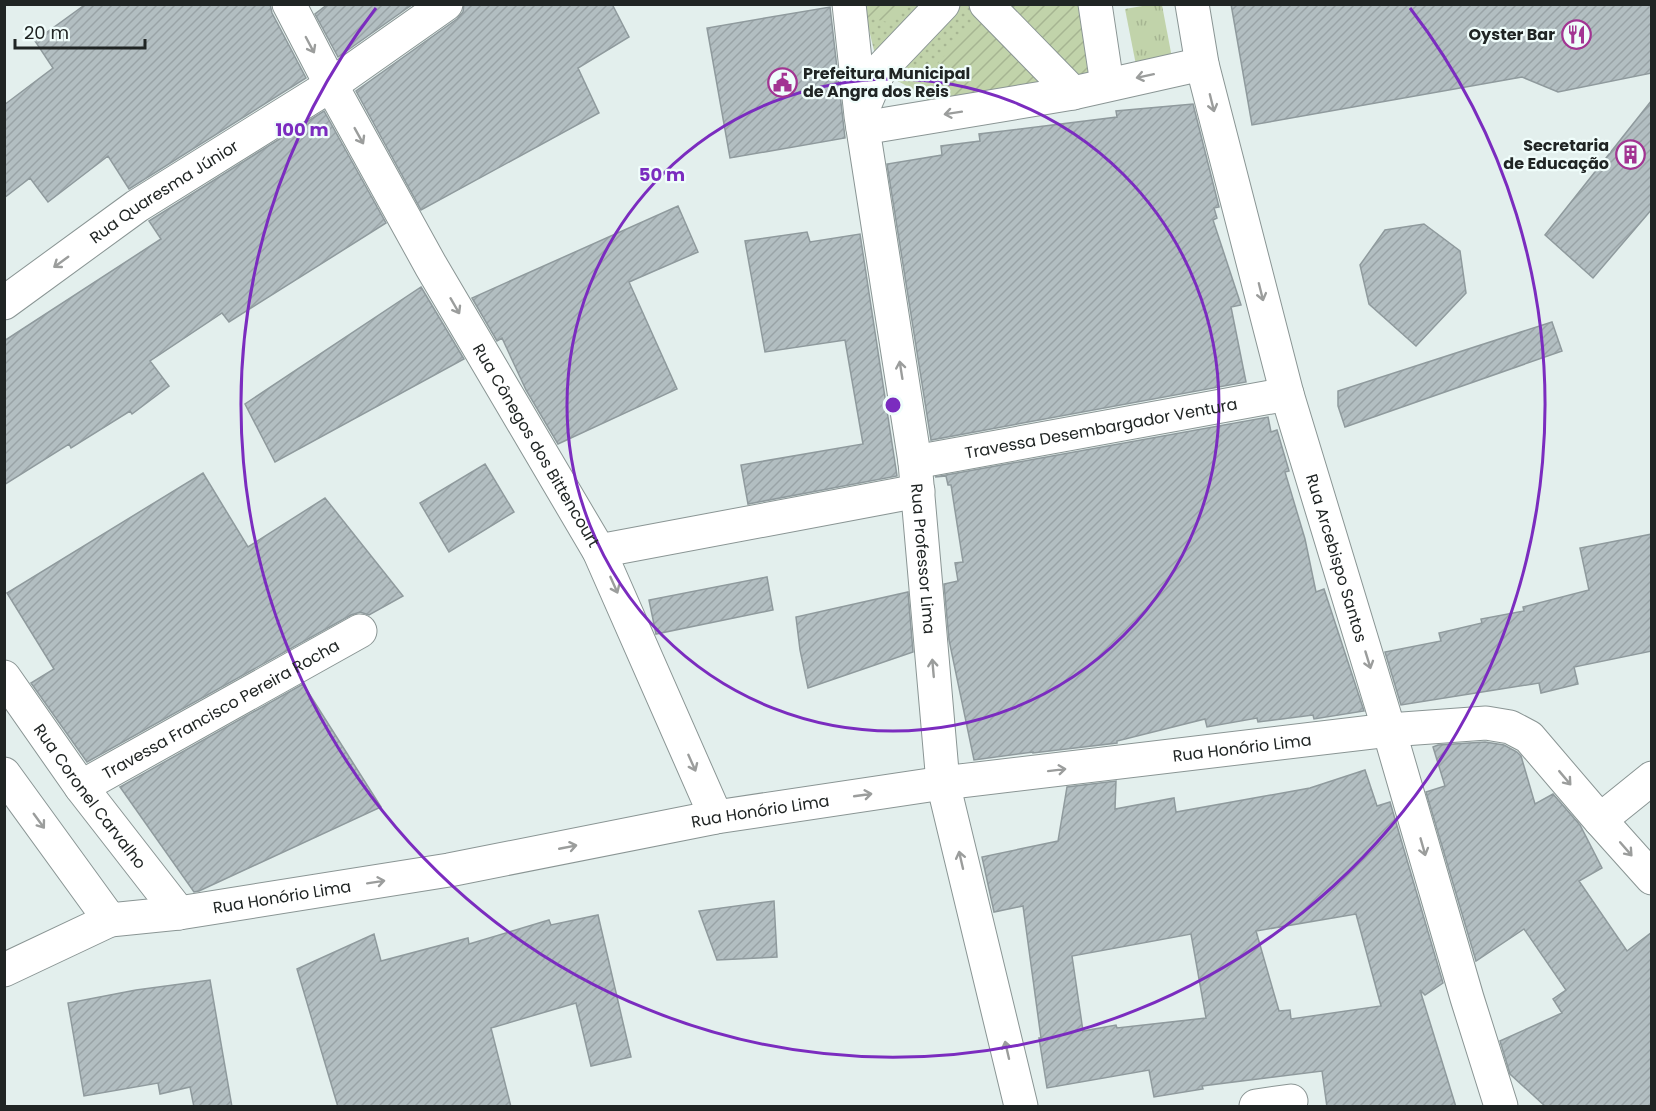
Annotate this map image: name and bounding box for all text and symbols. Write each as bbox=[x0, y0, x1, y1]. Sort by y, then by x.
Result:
scale bar bbox=[15, 12, 146, 50]
restaurant icon: Oyster Bar bbox=[1560, 18, 1592, 50]
text: 20 m bbox=[24, 20, 69, 45]
place label: Oyster Bar bbox=[1469, 23, 1555, 46]
one-way arrow bbox=[304, 36, 316, 53]
place label: Prefeitura Municipal de Angra dos Reis bbox=[803, 62, 970, 103]
public building icon: Prefeitura Municipal de Angra dos Reis bbox=[766, 66, 798, 98]
one-way arrow bbox=[1135, 71, 1155, 82]
one-way arrow bbox=[1206, 93, 1218, 112]
one-way arrow bbox=[944, 107, 963, 118]
text: 100 m bbox=[275, 117, 329, 142]
one-way arrow bbox=[354, 127, 365, 145]
street label: Rua Quaresma Júnior bbox=[85, 134, 243, 249]
place label: Secretaria de Educação bbox=[1503, 134, 1609, 175]
building icon: Secretaria de Educação bbox=[1614, 138, 1646, 170]
text: 50 m bbox=[639, 162, 685, 187]
one-way arrow bbox=[53, 255, 69, 268]
one-way arrow bbox=[1255, 282, 1267, 301]
one-way arrow bbox=[449, 297, 461, 314]
street label: Rua Cônegos dos Bittencourt bbox=[468, 339, 606, 551]
one-way arrow bbox=[895, 360, 906, 380]
street label: Travessa Desembargador Ventura bbox=[963, 392, 1239, 464]
centre of rings bbox=[883, 395, 903, 415]
street label: Rua Arcebispo Santos bbox=[1300, 471, 1373, 645]
street label: Rua Professor Lima bbox=[905, 483, 941, 635]
one-way arrow bbox=[609, 575, 620, 594]
street label: Travessa Francisco Pereira Rocha bbox=[98, 633, 343, 784]
one-way arrow bbox=[1363, 650, 1374, 669]
one-way arrow bbox=[927, 658, 938, 678]
street label: Rua Coronel Carvalho bbox=[28, 719, 152, 873]
street label: Rua Honório Lima bbox=[1171, 728, 1313, 767]
one-way arrow bbox=[687, 754, 699, 772]
one-way arrow bbox=[1046, 764, 1066, 775]
one-way arrow bbox=[1559, 770, 1572, 786]
street label: Rua Honório Lima bbox=[689, 789, 831, 833]
one-way arrow bbox=[853, 790, 873, 801]
one-way arrow bbox=[33, 813, 45, 829]
one-way arrow bbox=[1418, 837, 1429, 856]
one-way arrow bbox=[558, 841, 577, 852]
one-way arrow bbox=[1619, 841, 1633, 856]
one-way arrow bbox=[955, 851, 967, 870]
street label: Rua Honório Lima bbox=[211, 874, 353, 919]
one-way arrow bbox=[366, 876, 386, 887]
one-way arrow bbox=[1000, 1040, 1012, 1059]

